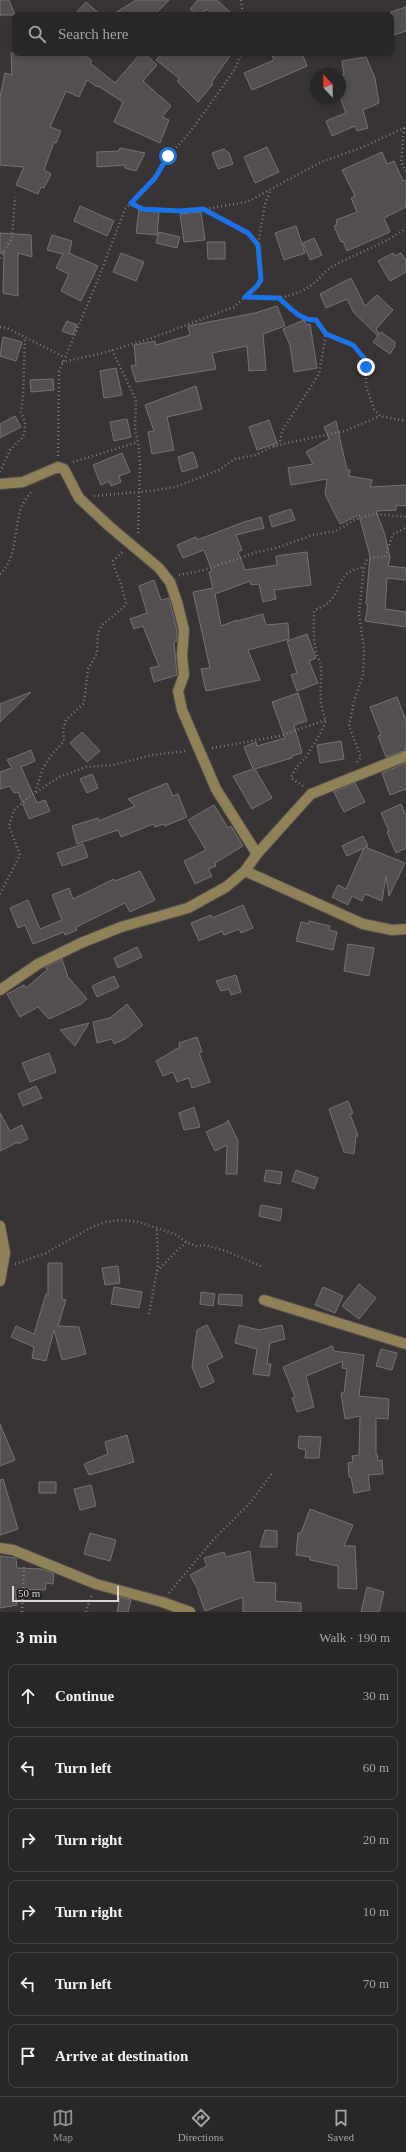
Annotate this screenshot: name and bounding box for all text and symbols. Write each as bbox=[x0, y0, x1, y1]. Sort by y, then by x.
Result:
search box bbox=[12, 12, 394, 56]
icon: search bbox=[26, 23, 48, 45]
text: Search here bbox=[58, 26, 128, 42]
north arrow bbox=[310, 68, 346, 104]
route start bbox=[159, 147, 177, 165]
route end bbox=[357, 358, 375, 376]
scale bar bbox=[12, 1584, 119, 1603]
text: 50 m bbox=[18, 1587, 40, 1599]
text: 3 min bbox=[16, 1628, 57, 1647]
text: Walk · 190 m bbox=[319, 1630, 390, 1645]
icon: ahead bbox=[17, 1685, 39, 1707]
text: Continue bbox=[55, 1688, 114, 1704]
text: 30 m bbox=[363, 1688, 389, 1703]
icon: left bbox=[17, 1757, 39, 1779]
text: Turn left bbox=[55, 1760, 112, 1776]
text: 60 m bbox=[363, 1760, 389, 1775]
icon: right bbox=[17, 1829, 39, 1851]
text: Turn right bbox=[55, 1832, 122, 1848]
text: 20 m bbox=[363, 1832, 389, 1847]
icon: right bbox=[17, 1901, 39, 1923]
text: Turn right bbox=[55, 1904, 122, 1920]
text: 10 m bbox=[363, 1904, 389, 1919]
icon: left bbox=[17, 1973, 39, 1995]
text: Turn left bbox=[55, 1976, 112, 1992]
text: 70 m bbox=[363, 1976, 389, 1991]
icon: arrive bbox=[17, 2045, 39, 2067]
text: Arrive at destination bbox=[55, 2048, 188, 2064]
tab: Map bbox=[52, 2107, 74, 2143]
tab: Directions bbox=[178, 2107, 223, 2143]
tab: Saved bbox=[327, 2107, 354, 2143]

